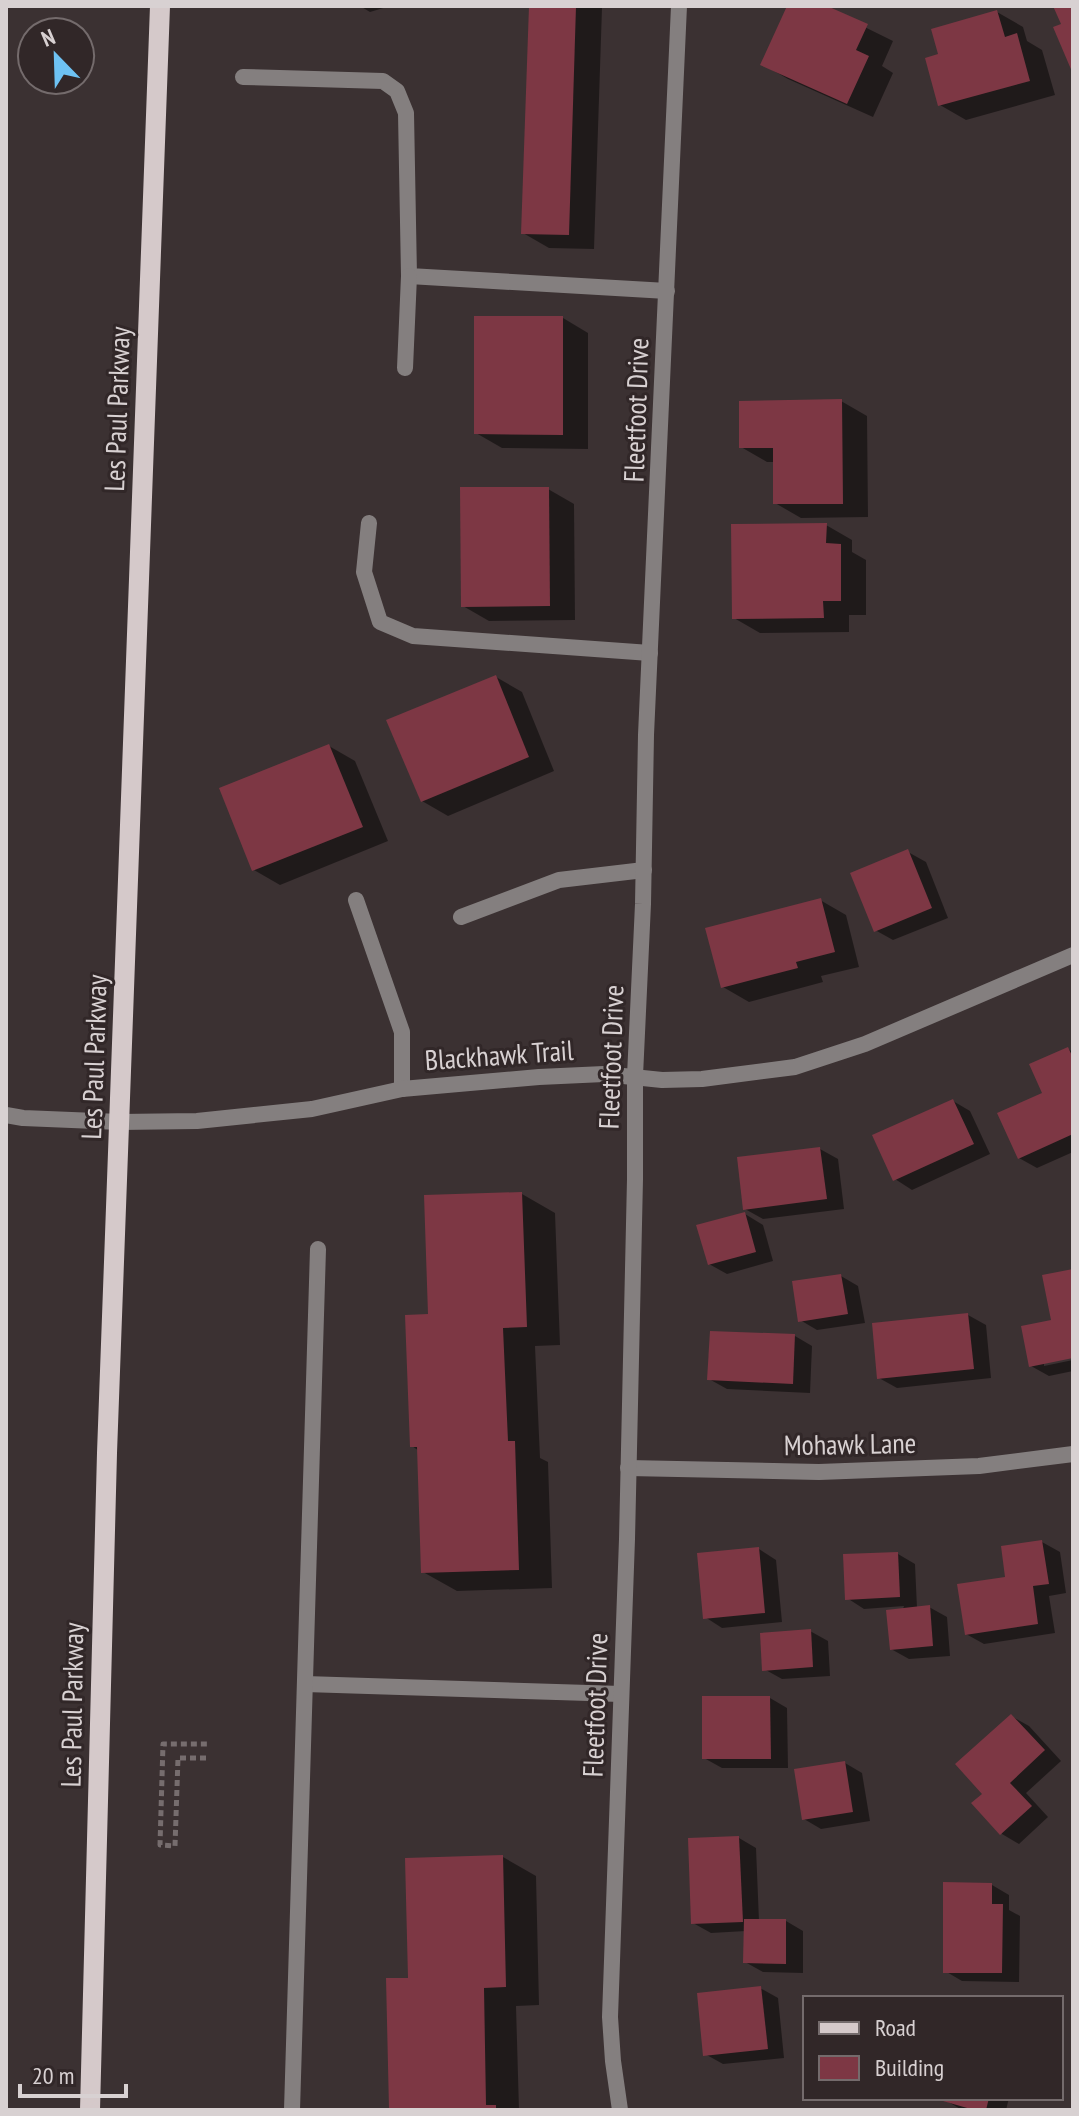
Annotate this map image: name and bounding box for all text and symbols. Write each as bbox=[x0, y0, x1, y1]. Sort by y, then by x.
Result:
north arrow bbox=[16, 16, 96, 96]
text: N bbox=[37, 22, 59, 53]
street label: Les Paul Parkway bbox=[95, 325, 138, 492]
street label: Fleetfoot Drive bbox=[614, 337, 657, 483]
street label: Les Paul Parkway bbox=[72, 973, 115, 1140]
street label: Fleetfoot Drive bbox=[589, 984, 632, 1130]
street label: Blackhawk Trail bbox=[423, 1031, 575, 1078]
street label: Mohawk Lane bbox=[783, 1424, 916, 1463]
street label: Les Paul Parkway bbox=[52, 1622, 91, 1788]
street label: Fleetfoot Drive bbox=[573, 1632, 616, 1778]
legend bbox=[803, 1996, 1063, 2100]
text: Road bbox=[875, 2012, 916, 2043]
scale bar bbox=[20, 2048, 126, 2098]
text: Building bbox=[875, 2052, 944, 2083]
text: 20 m bbox=[32, 2060, 74, 2091]

